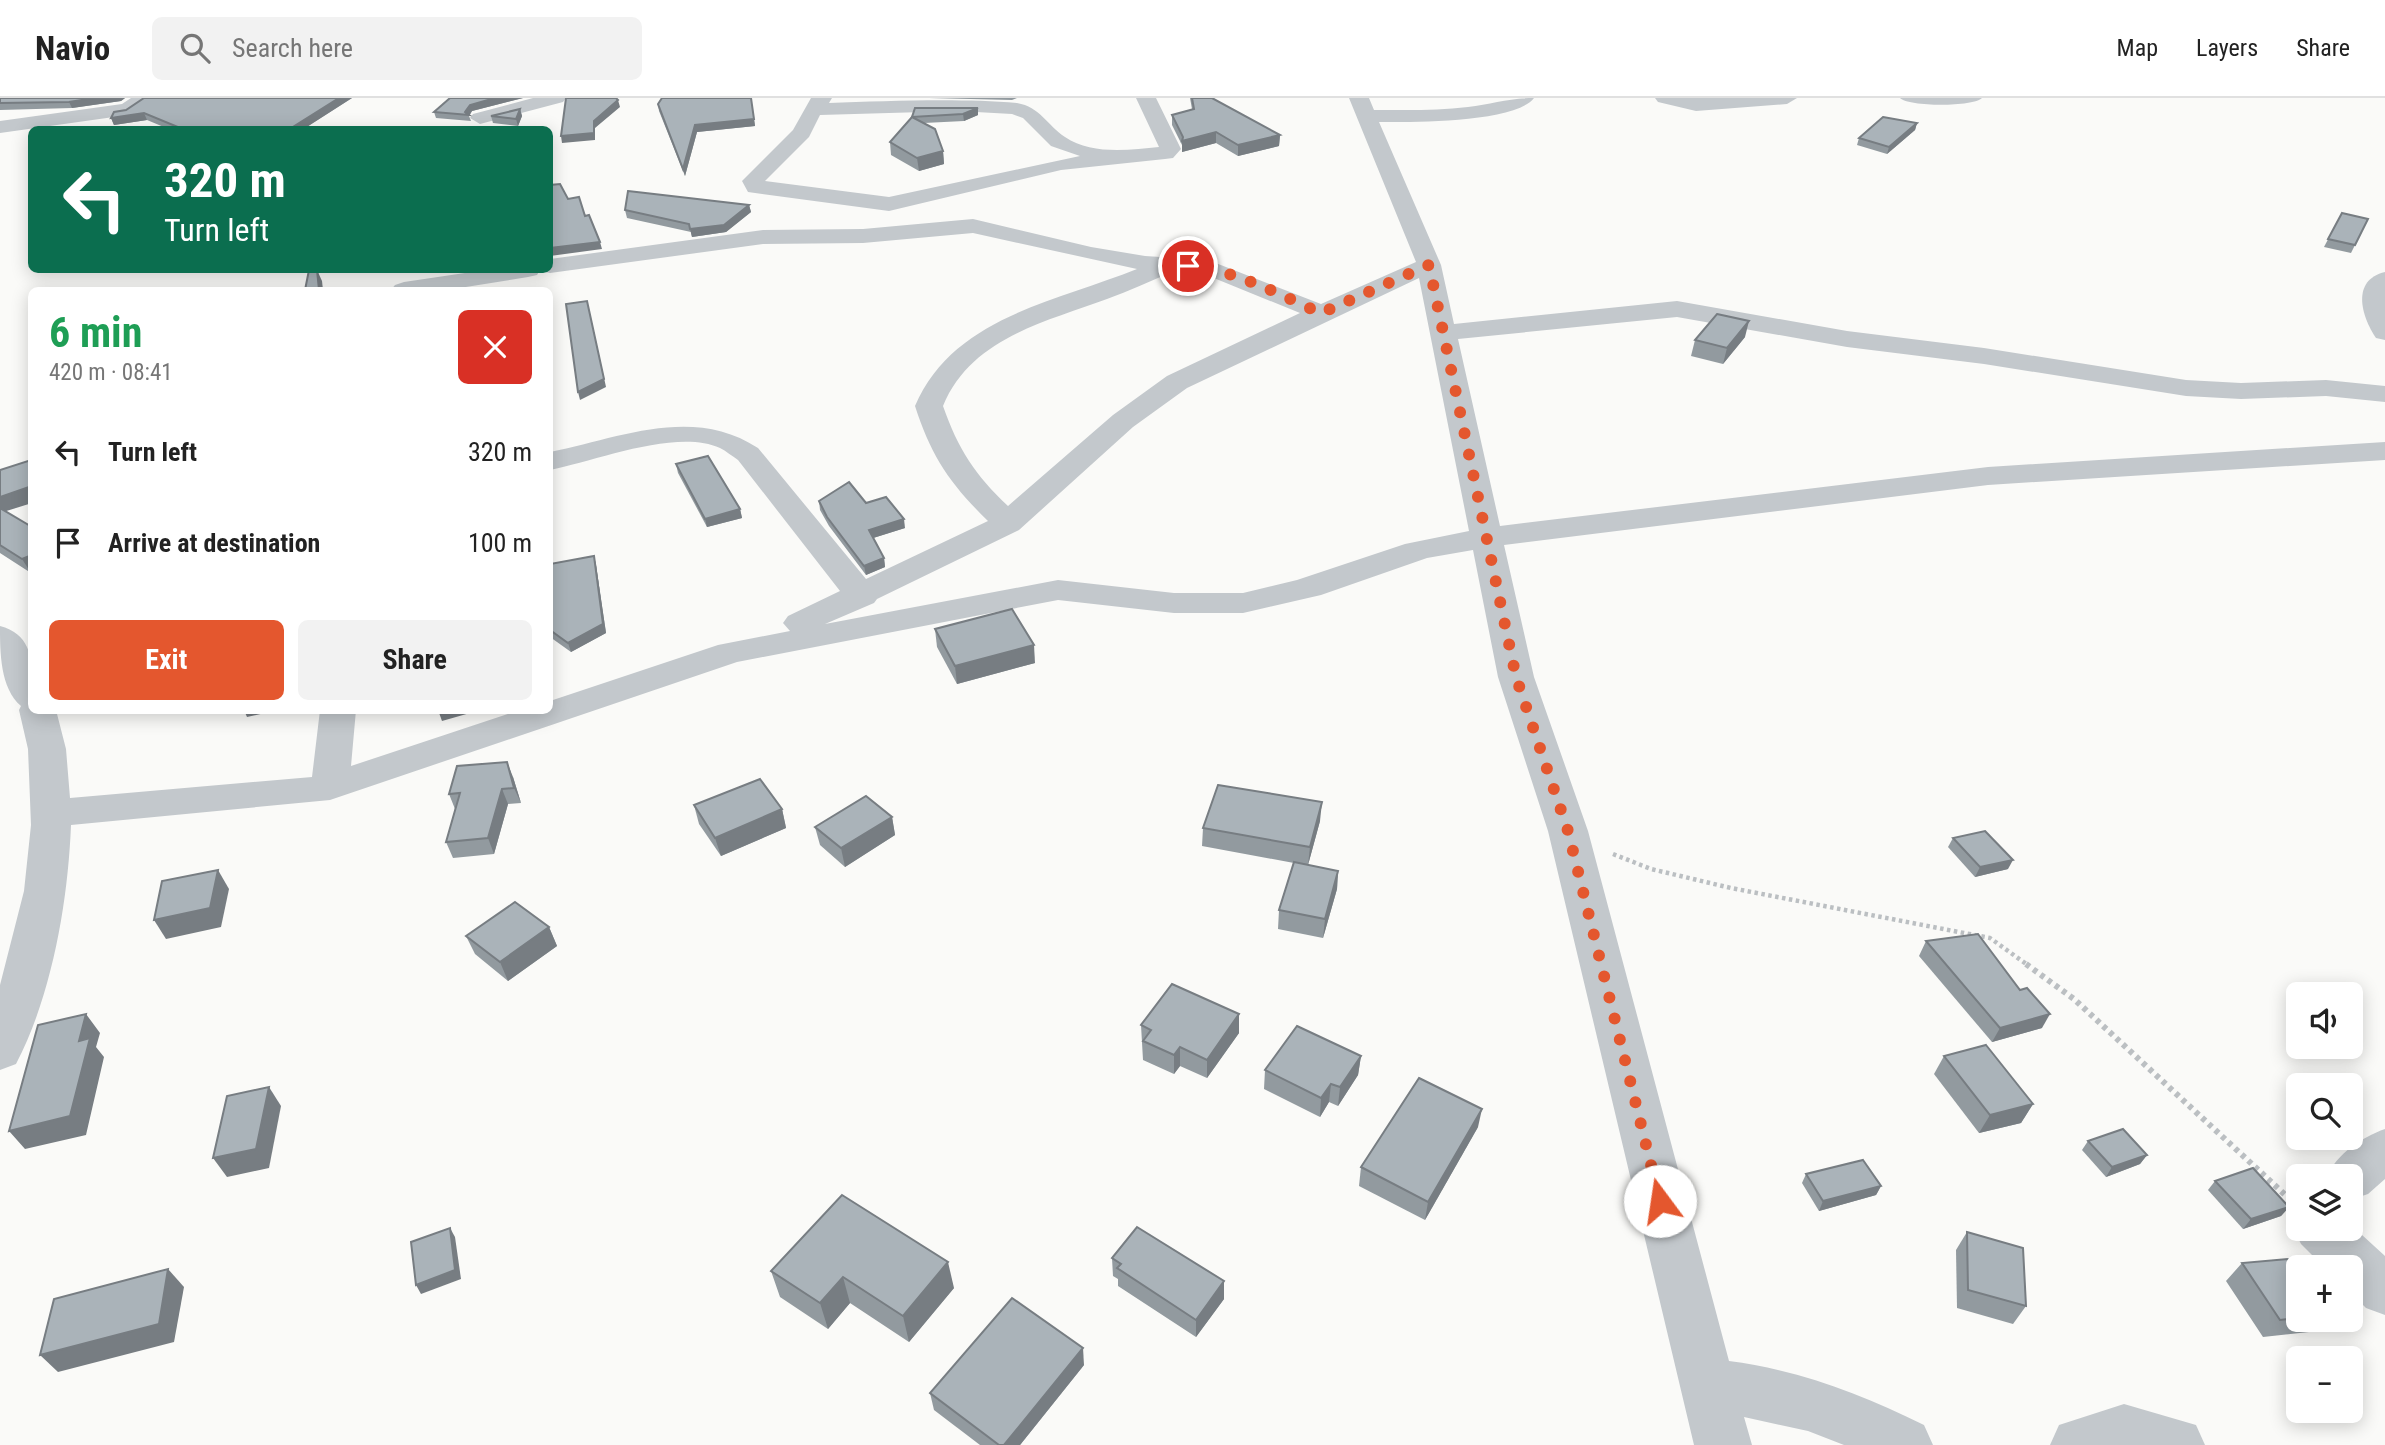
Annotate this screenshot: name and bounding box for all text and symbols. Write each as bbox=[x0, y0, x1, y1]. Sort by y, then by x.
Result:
search box bbox=[152, 17, 642, 80]
text: Navio bbox=[35, 29, 110, 68]
icon: search bbox=[176, 29, 214, 67]
text: Search here bbox=[232, 33, 353, 63]
text: Map bbox=[2117, 34, 2158, 62]
text: Layers bbox=[2196, 34, 2258, 62]
text: Share bbox=[2296, 34, 2350, 62]
text: 320 m bbox=[164, 152, 286, 209]
icon: left bbox=[49, 154, 140, 245]
text: Turn left bbox=[164, 211, 269, 249]
pin bbox=[1158, 236, 1218, 296]
icon: arrive bbox=[1169, 247, 1207, 285]
text: 6 min bbox=[49, 308, 142, 357]
button: close bbox=[458, 310, 532, 384]
text: 420 m · 08:41 bbox=[49, 359, 173, 386]
icon: left bbox=[49, 433, 87, 471]
text: Turn left bbox=[108, 437, 197, 467]
text: 320 m bbox=[468, 437, 532, 467]
icon: arrive bbox=[49, 524, 87, 562]
text: Arrive at destination bbox=[108, 528, 320, 558]
text: 100 m bbox=[468, 528, 532, 558]
button: Exit bbox=[49, 620, 284, 700]
button: Share bbox=[298, 620, 532, 700]
map controls bbox=[2286, 982, 2363, 1423]
button: sound bbox=[2286, 982, 2363, 1059]
button: search bbox=[2286, 1073, 2363, 1150]
position arrow bbox=[1623, 1164, 1697, 1238]
button: layers bbox=[2286, 1164, 2363, 1241]
button: + bbox=[2286, 1255, 2363, 1332]
button: − bbox=[2286, 1346, 2363, 1423]

